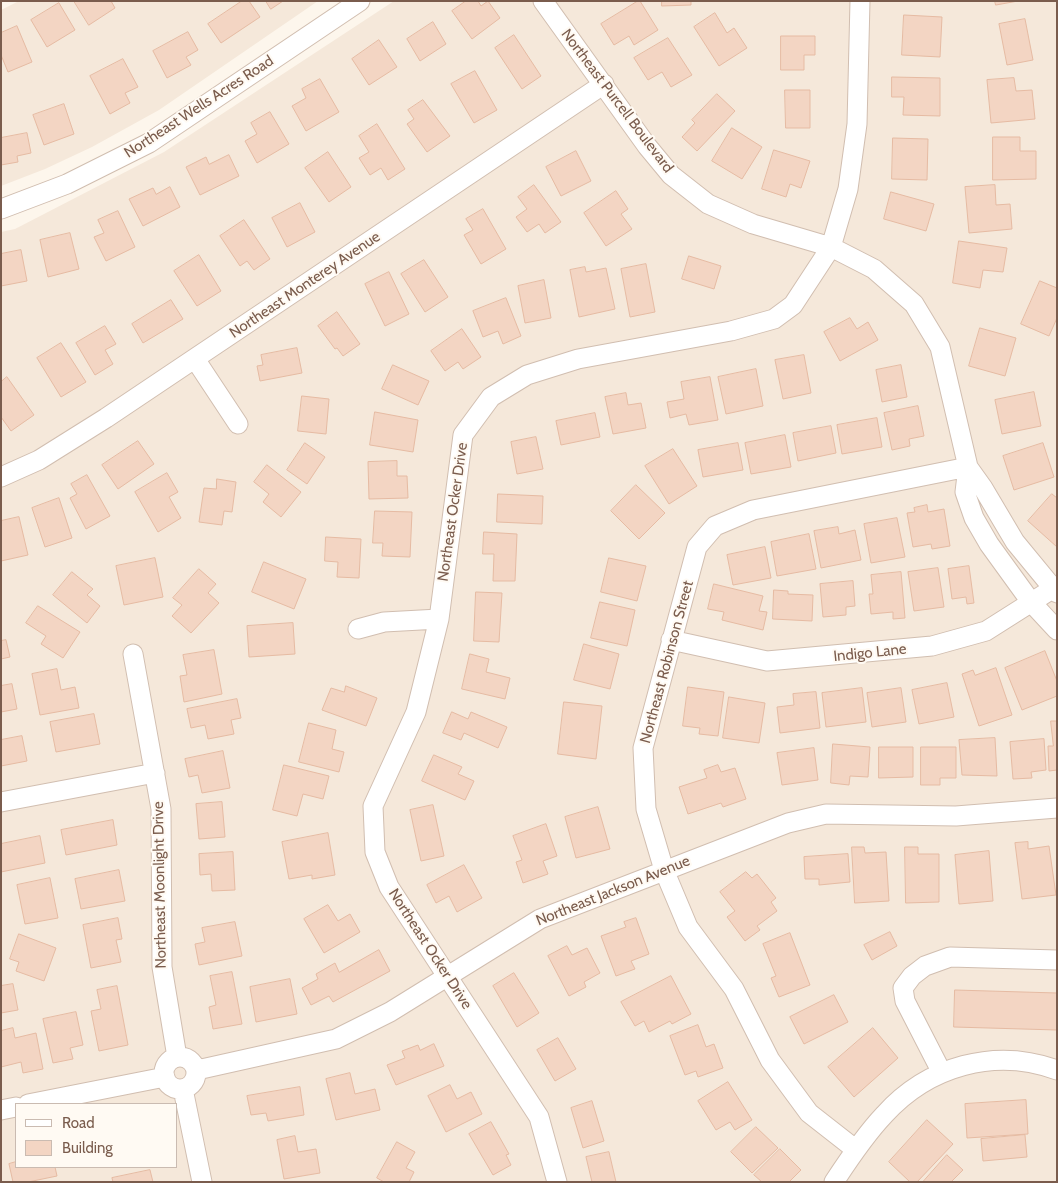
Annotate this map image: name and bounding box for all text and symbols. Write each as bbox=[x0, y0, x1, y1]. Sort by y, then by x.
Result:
street label: Northeast Purcell Boulevard bbox=[557, 26, 677, 176]
street label: Northeast Wells Acres Road bbox=[121, 52, 277, 162]
street label: Northeast Monterey Avenue bbox=[226, 228, 384, 342]
street label: Northeast Ocker Drive bbox=[434, 441, 472, 583]
street label: Northeast Robinson Street bbox=[637, 579, 697, 745]
street label: Indigo Lane bbox=[833, 640, 907, 666]
street label: Northeast Moonlight Drive bbox=[150, 801, 170, 969]
street label: Northeast Jackson Avenue bbox=[533, 852, 693, 930]
street label: Northeast Ocker Drive bbox=[384, 885, 476, 1013]
legend bbox=[15, 1103, 178, 1168]
text: Road bbox=[62, 1114, 95, 1132]
text: Building bbox=[62, 1139, 113, 1157]

